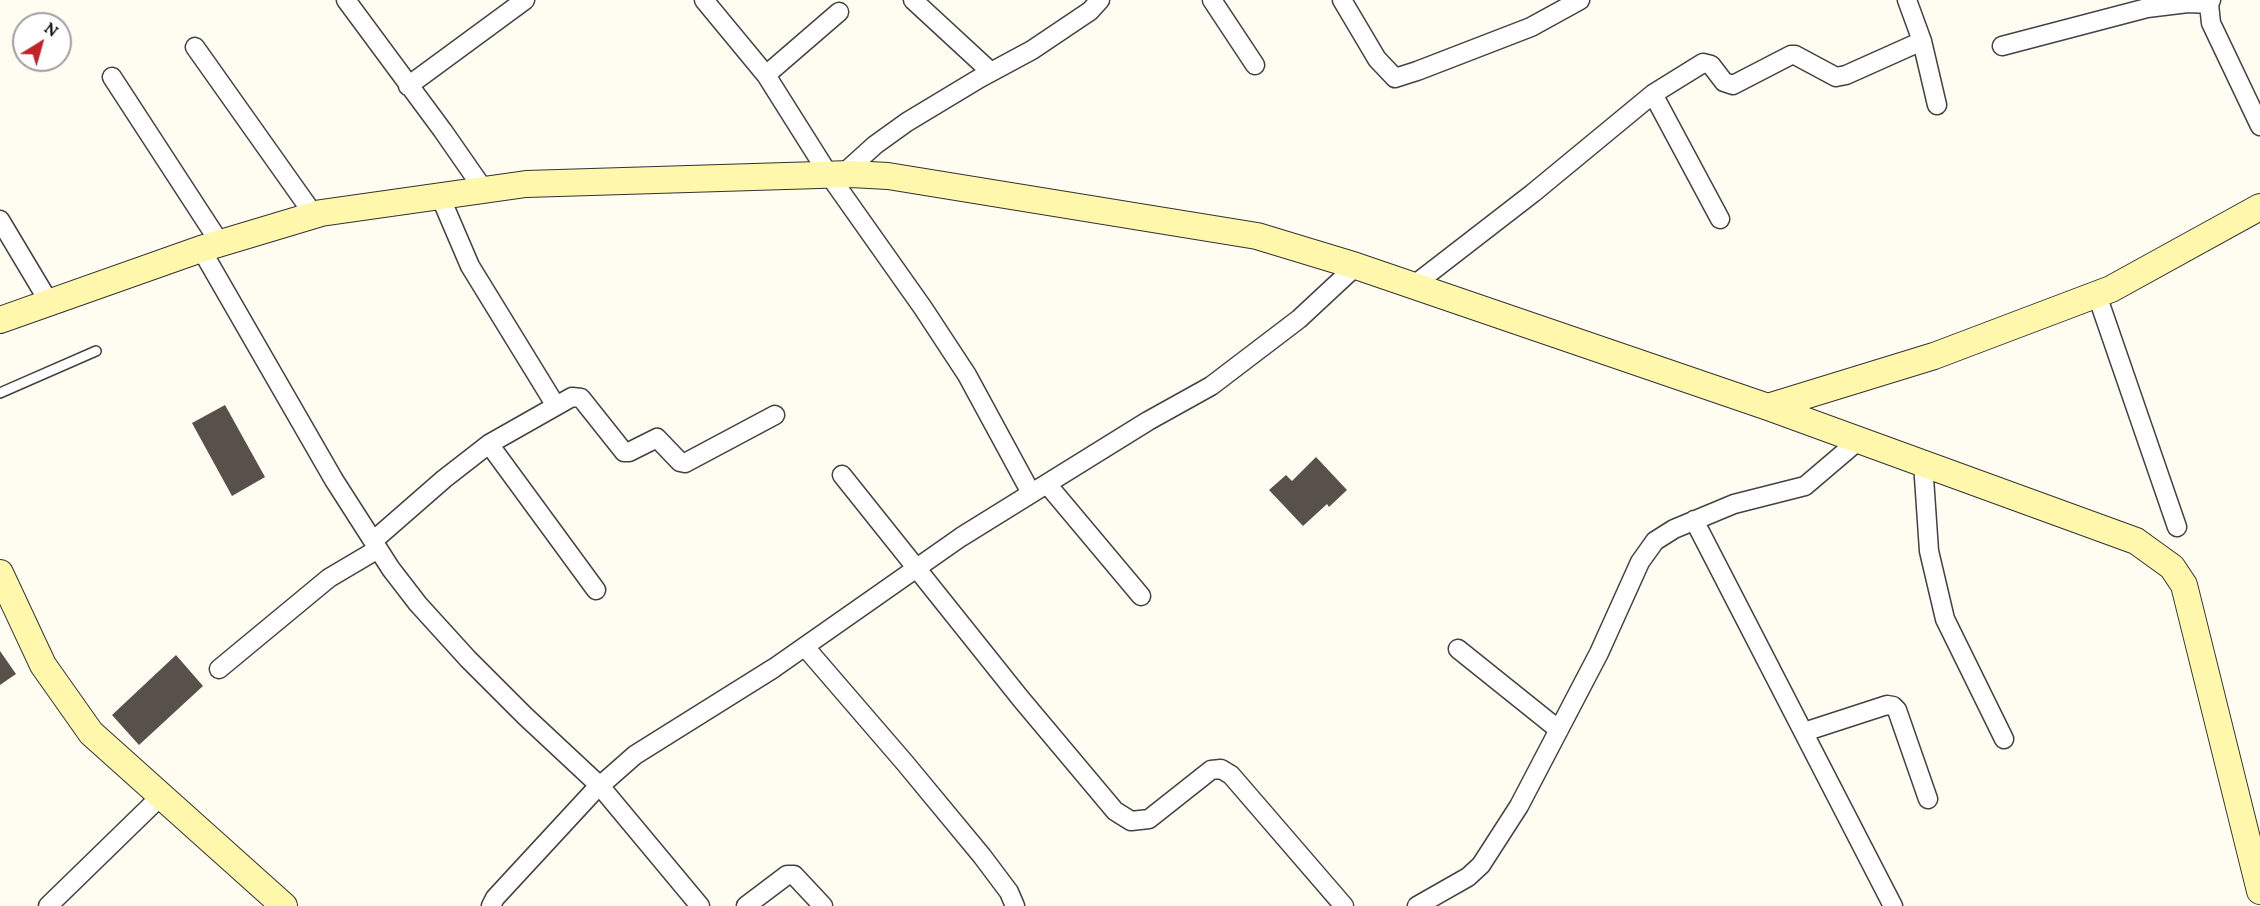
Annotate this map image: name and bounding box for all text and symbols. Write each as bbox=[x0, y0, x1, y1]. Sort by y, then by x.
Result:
north arrow bbox=[12, 12, 72, 72]
text: N bbox=[41, 18, 63, 41]

